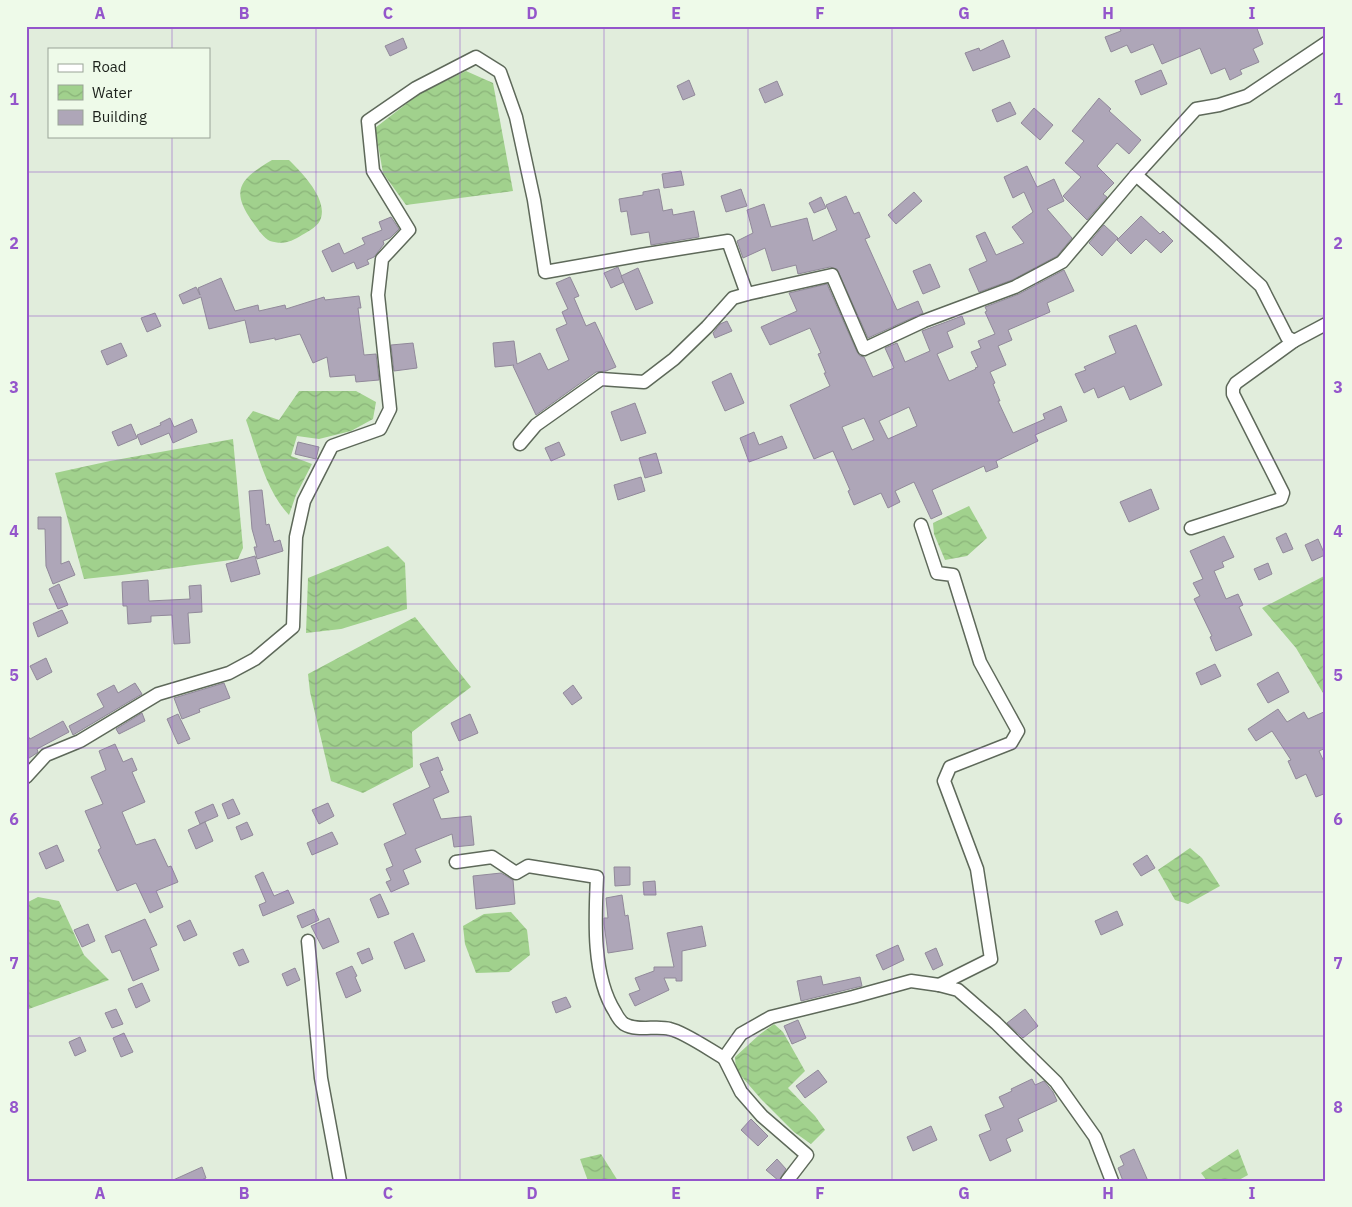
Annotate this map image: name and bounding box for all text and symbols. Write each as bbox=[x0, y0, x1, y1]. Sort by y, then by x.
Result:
text: A bbox=[95, 3, 106, 23]
text: B bbox=[239, 3, 250, 23]
text: C bbox=[383, 3, 393, 23]
text: D bbox=[526, 3, 538, 23]
text: E bbox=[671, 3, 681, 23]
text: F bbox=[815, 3, 825, 23]
text: G bbox=[958, 3, 970, 23]
text: H bbox=[1102, 3, 1114, 23]
text: I bbox=[1249, 3, 1256, 23]
legend bbox=[48, 48, 210, 138]
text: Road bbox=[92, 57, 127, 76]
text: Water bbox=[92, 83, 133, 102]
text: 1 bbox=[9, 89, 19, 109]
text: 1 bbox=[1333, 89, 1343, 109]
text: Building bbox=[92, 107, 147, 126]
text: 2 bbox=[9, 233, 19, 253]
text: 2 bbox=[1333, 233, 1343, 253]
text: 3 bbox=[9, 377, 19, 397]
text: 3 bbox=[1333, 377, 1343, 397]
text: 4 bbox=[9, 521, 19, 541]
text: 4 bbox=[1333, 521, 1343, 541]
text: 5 bbox=[9, 665, 19, 685]
text: 5 bbox=[1333, 665, 1343, 685]
text: 6 bbox=[9, 809, 19, 829]
text: 6 bbox=[1333, 809, 1343, 829]
text: 7 bbox=[9, 953, 19, 973]
text: 7 bbox=[1333, 953, 1343, 973]
text: 8 bbox=[9, 1097, 19, 1117]
text: 8 bbox=[1333, 1097, 1343, 1117]
text: A bbox=[95, 1183, 106, 1203]
text: B bbox=[239, 1183, 250, 1203]
text: C bbox=[383, 1183, 393, 1203]
text: D bbox=[526, 1183, 538, 1203]
text: E bbox=[671, 1183, 681, 1203]
text: F bbox=[815, 1183, 825, 1203]
text: G bbox=[958, 1183, 970, 1203]
text: H bbox=[1102, 1183, 1114, 1203]
text: I bbox=[1249, 1183, 1256, 1203]

